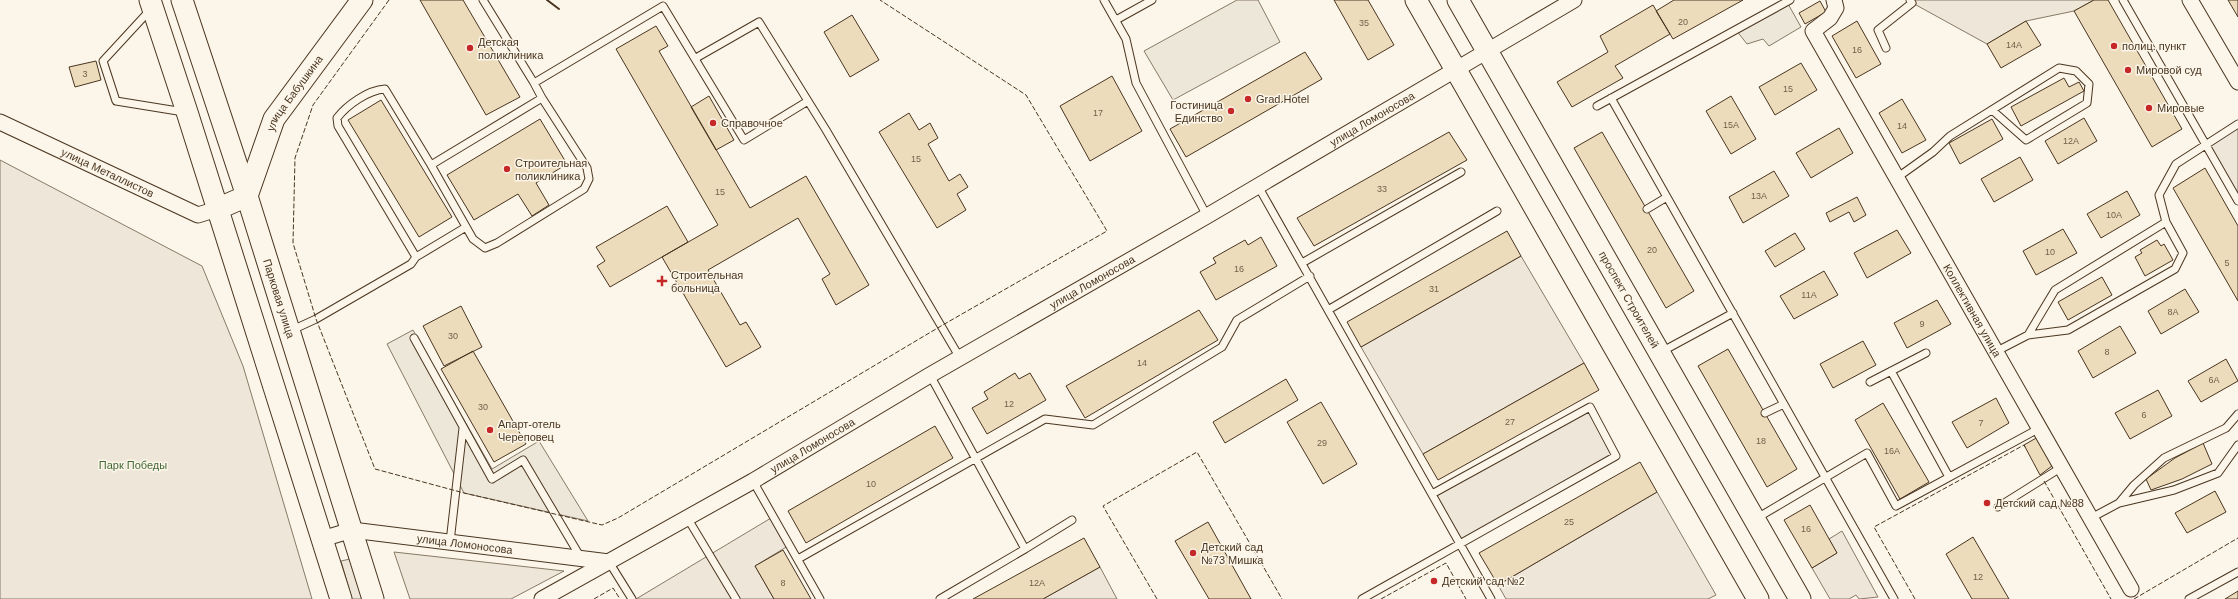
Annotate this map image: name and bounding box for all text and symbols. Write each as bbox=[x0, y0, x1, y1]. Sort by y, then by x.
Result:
house number: 20 bbox=[1678, 17, 1688, 27]
house number: 35 bbox=[1359, 18, 1369, 28]
place label: Детская поликлиника bbox=[478, 36, 544, 61]
house number: 14А bbox=[2006, 40, 2022, 50]
place label: полиц. пункт bbox=[2122, 40, 2186, 52]
marker: полиц. пункт bbox=[2109, 41, 2119, 51]
marker: Детская поликлиника bbox=[465, 43, 475, 53]
house number: 16 bbox=[1852, 45, 1862, 55]
street label: улица Бабушкина bbox=[264, 52, 326, 133]
place label: Мировой суд bbox=[2136, 64, 2202, 76]
marker: Мировой суд bbox=[2123, 65, 2133, 75]
house number: 3 bbox=[82, 69, 88, 79]
house number: 15 bbox=[1783, 84, 1793, 94]
street label: улица Ломоносова bbox=[1328, 89, 1417, 148]
place label: Grad Hotel bbox=[1256, 93, 1309, 105]
marker: Grad Hotel bbox=[1243, 94, 1253, 104]
place label: Гостиница Единство bbox=[1170, 99, 1224, 124]
place label: Мировые bbox=[2157, 102, 2204, 114]
marker: Мировые bbox=[2144, 103, 2154, 113]
marker: Гостиница Единство bbox=[1226, 106, 1236, 116]
house number: 17 bbox=[1093, 108, 1103, 118]
place label: Справочное bbox=[721, 117, 783, 129]
marker: Справочное bbox=[708, 118, 718, 128]
house number: 15А bbox=[1723, 120, 1739, 130]
house number: 14 bbox=[1897, 121, 1907, 131]
house number: 12А bbox=[2063, 136, 2079, 146]
street label: улица Металлистов bbox=[60, 146, 156, 200]
house number: 15 bbox=[911, 154, 921, 164]
place label: Строительная поликлиника bbox=[515, 157, 587, 182]
marker: Строительная поликлиника bbox=[502, 164, 512, 174]
house number: 33 bbox=[1377, 184, 1387, 194]
house number: 15 bbox=[715, 187, 725, 197]
house number: 13А bbox=[1751, 191, 1767, 201]
house number: 10А bbox=[2106, 210, 2122, 220]
house number: 20 bbox=[1647, 245, 1657, 255]
house number: 10 bbox=[2045, 247, 2055, 257]
street label: проспект Строителей bbox=[1597, 249, 1661, 350]
street label: улица Ломоносова bbox=[1047, 252, 1138, 311]
street label: Парковая улица bbox=[261, 257, 297, 341]
house number: 5 bbox=[2224, 258, 2230, 268]
street label: Коллективная улица bbox=[1941, 262, 2004, 360]
house number: 16 bbox=[1234, 264, 1244, 274]
place label: Строительная больница bbox=[671, 269, 743, 294]
marker: Строительная больница bbox=[656, 275, 668, 287]
house number: 31 bbox=[1429, 284, 1439, 294]
house number: 11А bbox=[1801, 290, 1817, 300]
house number: 8А bbox=[2167, 307, 2179, 317]
house number: 9 bbox=[1919, 319, 1925, 329]
house number: 30 bbox=[448, 331, 458, 341]
house number: 8 bbox=[2104, 347, 2110, 357]
house number: 14 bbox=[1137, 358, 1147, 368]
house number: 6А bbox=[2208, 375, 2220, 385]
house number: 12 bbox=[1004, 399, 1014, 409]
house number: 30 bbox=[478, 402, 488, 412]
house number: 6 bbox=[2141, 410, 2147, 420]
street label: улица Ломоносова bbox=[768, 415, 858, 475]
house number: 27 bbox=[1505, 417, 1515, 427]
place label: Апарт-отель Череповец bbox=[498, 418, 561, 443]
house number: 7 bbox=[1978, 418, 1984, 428]
marker: Апарт-отель Череповец bbox=[485, 425, 495, 435]
house number: 18 bbox=[1756, 436, 1766, 446]
house number: 29 bbox=[1317, 438, 1327, 448]
house number: 16А bbox=[1884, 446, 1900, 456]
park label: Парк Победы bbox=[99, 459, 167, 471]
house number: 10 bbox=[866, 479, 876, 489]
place label: Детский сад №88 bbox=[1995, 497, 2084, 509]
marker: Детский сад №88 bbox=[1982, 498, 1992, 508]
house number: 25 bbox=[1564, 517, 1574, 527]
house number: 16 bbox=[1801, 524, 1811, 534]
street label: улица Ломоносова bbox=[416, 532, 514, 556]
place label: Детский сад №73 Мишка bbox=[1201, 541, 1264, 566]
marker: Детский сад №73 Мишка bbox=[1188, 548, 1198, 558]
house number: 12 bbox=[1973, 572, 1983, 582]
place label: Детский сад №2 bbox=[1442, 575, 1525, 587]
marker: Детский сад №2 bbox=[1429, 576, 1439, 586]
house number: 8 bbox=[780, 578, 786, 588]
house number: 12А bbox=[1029, 578, 1045, 588]

